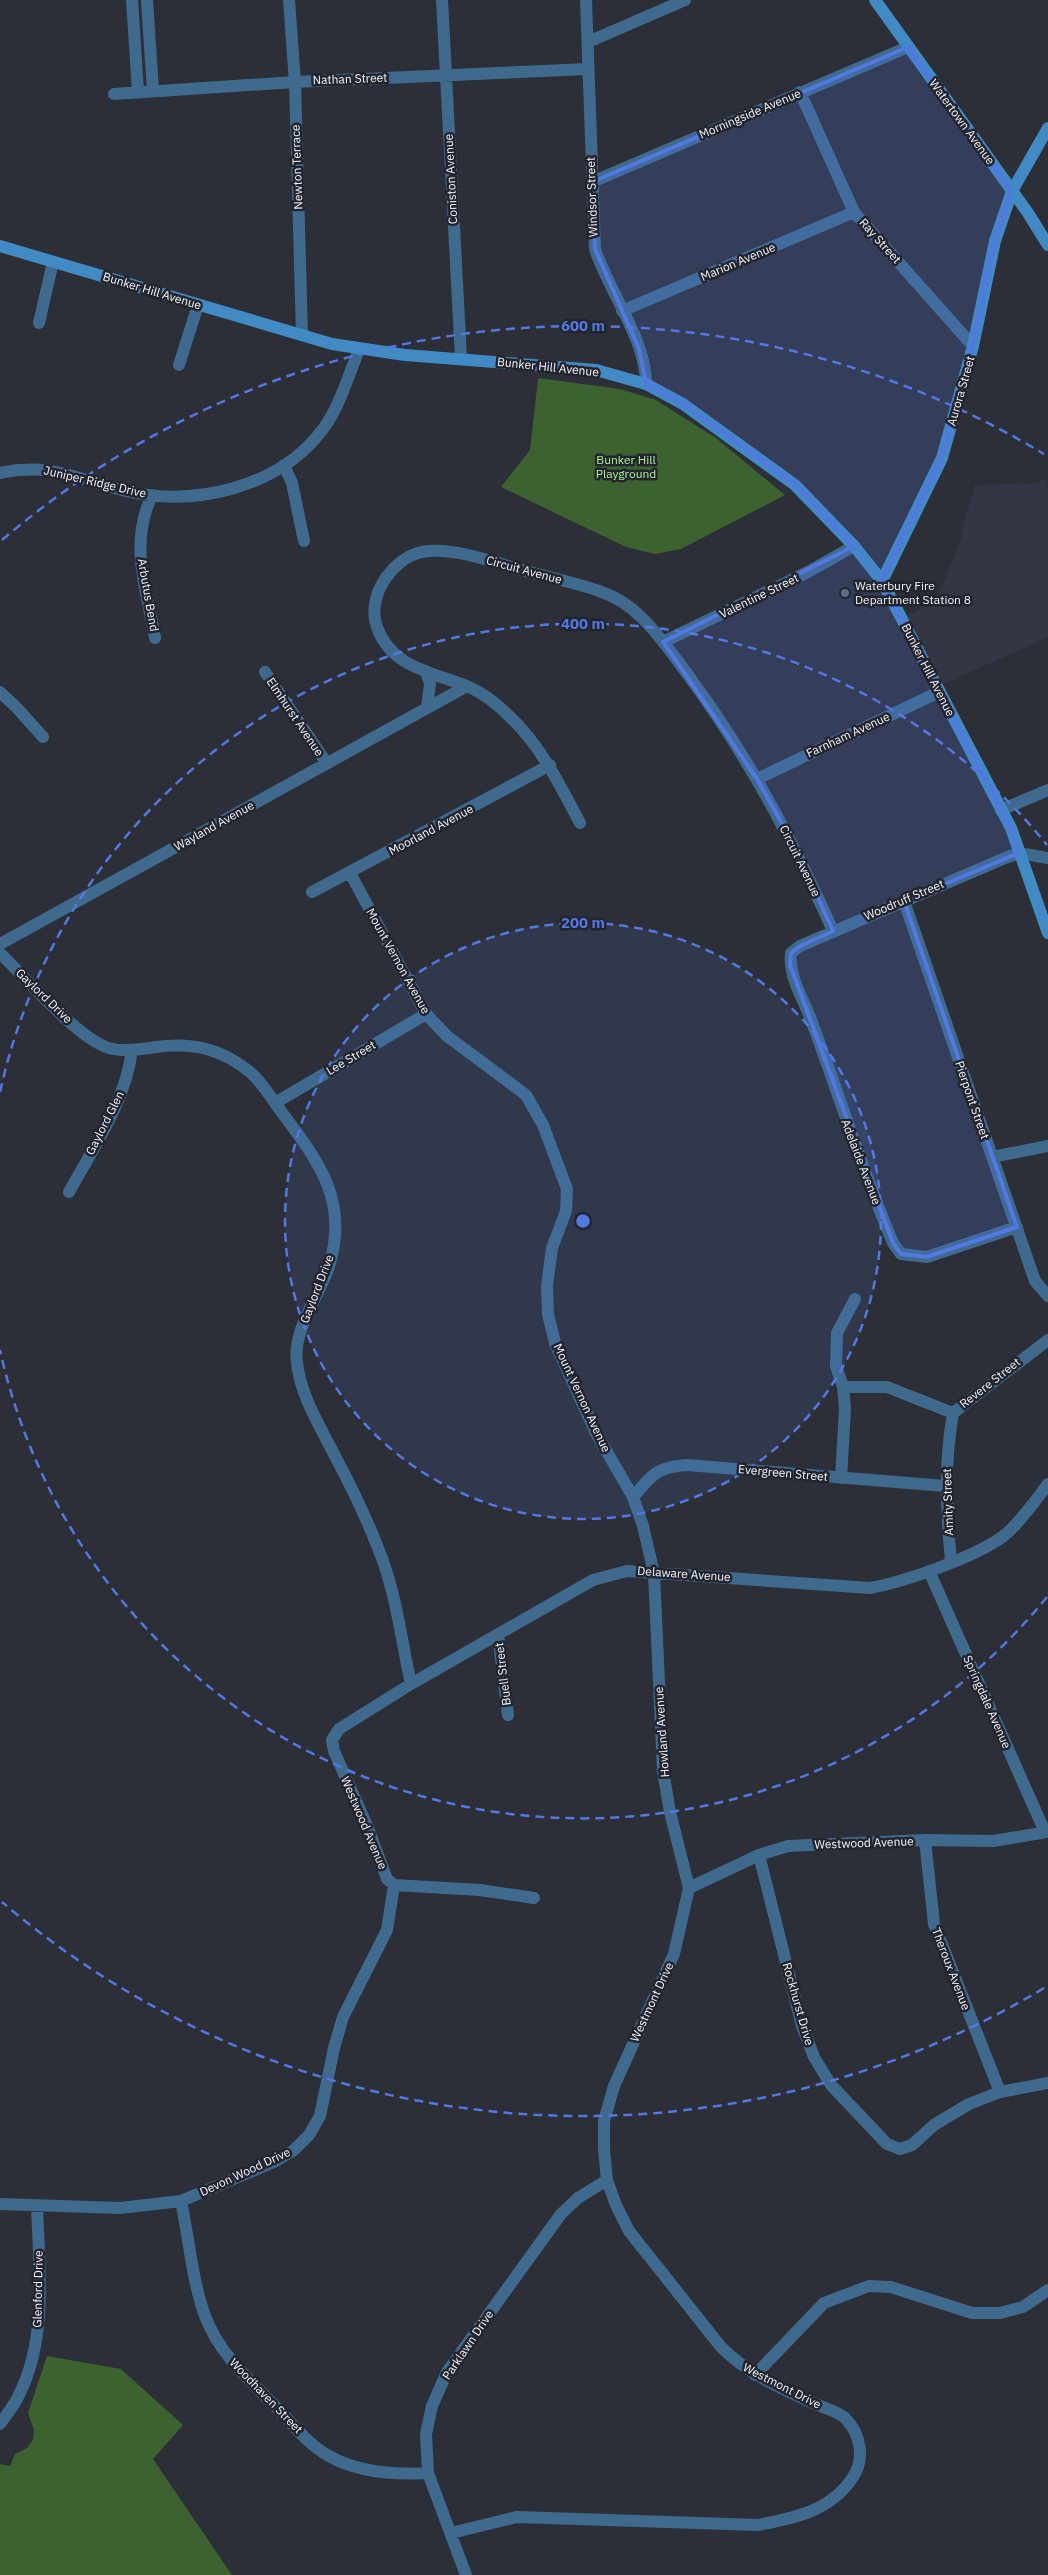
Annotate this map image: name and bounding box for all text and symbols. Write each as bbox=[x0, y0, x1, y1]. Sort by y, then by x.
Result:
street label: Nathan Street bbox=[312, 70, 388, 87]
street label: Watertown Avenue bbox=[926, 76, 999, 168]
street label: Morningside Avenue bbox=[697, 85, 803, 142]
street label: Newton Terrace bbox=[288, 124, 305, 210]
street label: Coniston Avenue bbox=[441, 133, 460, 225]
street label: Windsor Street bbox=[583, 157, 600, 237]
street label: Ray Street bbox=[856, 215, 905, 266]
street label: Marion Avenue bbox=[698, 239, 778, 284]
street label: Bunker Hill Avenue bbox=[101, 268, 204, 313]
text: 600 m bbox=[561, 316, 605, 335]
street label: Bunker Hill Avenue bbox=[496, 354, 600, 379]
street label: Aurora Street bbox=[943, 354, 978, 428]
park label: Bunker Hill Playground bbox=[596, 452, 656, 481]
street label: Juniper Ridge Drive bbox=[42, 462, 148, 501]
street label: Circuit Avenue bbox=[485, 552, 564, 587]
street label: Arbutus Bend bbox=[135, 557, 162, 633]
street label: Valentine Street bbox=[717, 570, 801, 621]
place label: Waterbury Fire Department Station 8 bbox=[855, 578, 971, 607]
marker: Waterbury Fire Department Station 8 bbox=[839, 587, 851, 599]
text: 400 m bbox=[561, 614, 605, 633]
street label: Bunker Hill Avenue bbox=[899, 621, 959, 719]
street label: Elmhurst Avenue bbox=[264, 675, 327, 759]
street label: Farnham Avenue bbox=[804, 708, 892, 760]
street label: Wayland Avenue bbox=[171, 797, 257, 854]
street label: Moorland Avenue bbox=[386, 801, 476, 858]
street label: Circuit Avenue bbox=[777, 823, 824, 899]
street label: Woodruff Street bbox=[861, 876, 946, 923]
street label: Mount Vernon Avenue bbox=[363, 905, 434, 1016]
text: 200 m bbox=[561, 913, 605, 932]
street label: Gaylord Drive bbox=[13, 965, 76, 1027]
street label: Lee Street bbox=[323, 1037, 378, 1078]
street label: Pierpont Street bbox=[952, 1059, 993, 1141]
street label: Gaylord Glen bbox=[82, 1088, 127, 1157]
street label: Adelaide Avenue bbox=[838, 1117, 885, 1207]
centre of rings bbox=[574, 1212, 592, 1230]
street label: Gaylord Drive bbox=[297, 1252, 337, 1325]
street label: Mount Vernon Avenue bbox=[551, 1341, 614, 1455]
street label: Revere Street bbox=[956, 1354, 1023, 1411]
street label: Evergreen Street bbox=[738, 1461, 829, 1484]
street label: Amity Street bbox=[939, 1468, 956, 1536]
street label: Delaware Avenue bbox=[637, 1563, 732, 1584]
street label: Buell Street bbox=[491, 1642, 514, 1706]
street label: Springdale Avenue bbox=[960, 1653, 1015, 1751]
street label: Howland Avenue bbox=[651, 1686, 672, 1778]
street label: Westwood Avenue bbox=[338, 1774, 391, 1872]
street label: Westwood Avenue bbox=[814, 1833, 914, 1852]
street label: Theroux Avenue bbox=[929, 1925, 974, 2013]
street label: Westmont Drive bbox=[627, 1959, 677, 2044]
street label: Rockhurst Drive bbox=[780, 1961, 818, 2047]
street label: Devon Wood Drive bbox=[197, 2144, 293, 2199]
street label: Glenford Drive bbox=[29, 2250, 46, 2328]
street label: Parklawn Drive bbox=[439, 2307, 497, 2382]
street label: Woodhaven Street bbox=[227, 2355, 306, 2436]
street label: Westmont Drive bbox=[741, 2359, 824, 2412]

